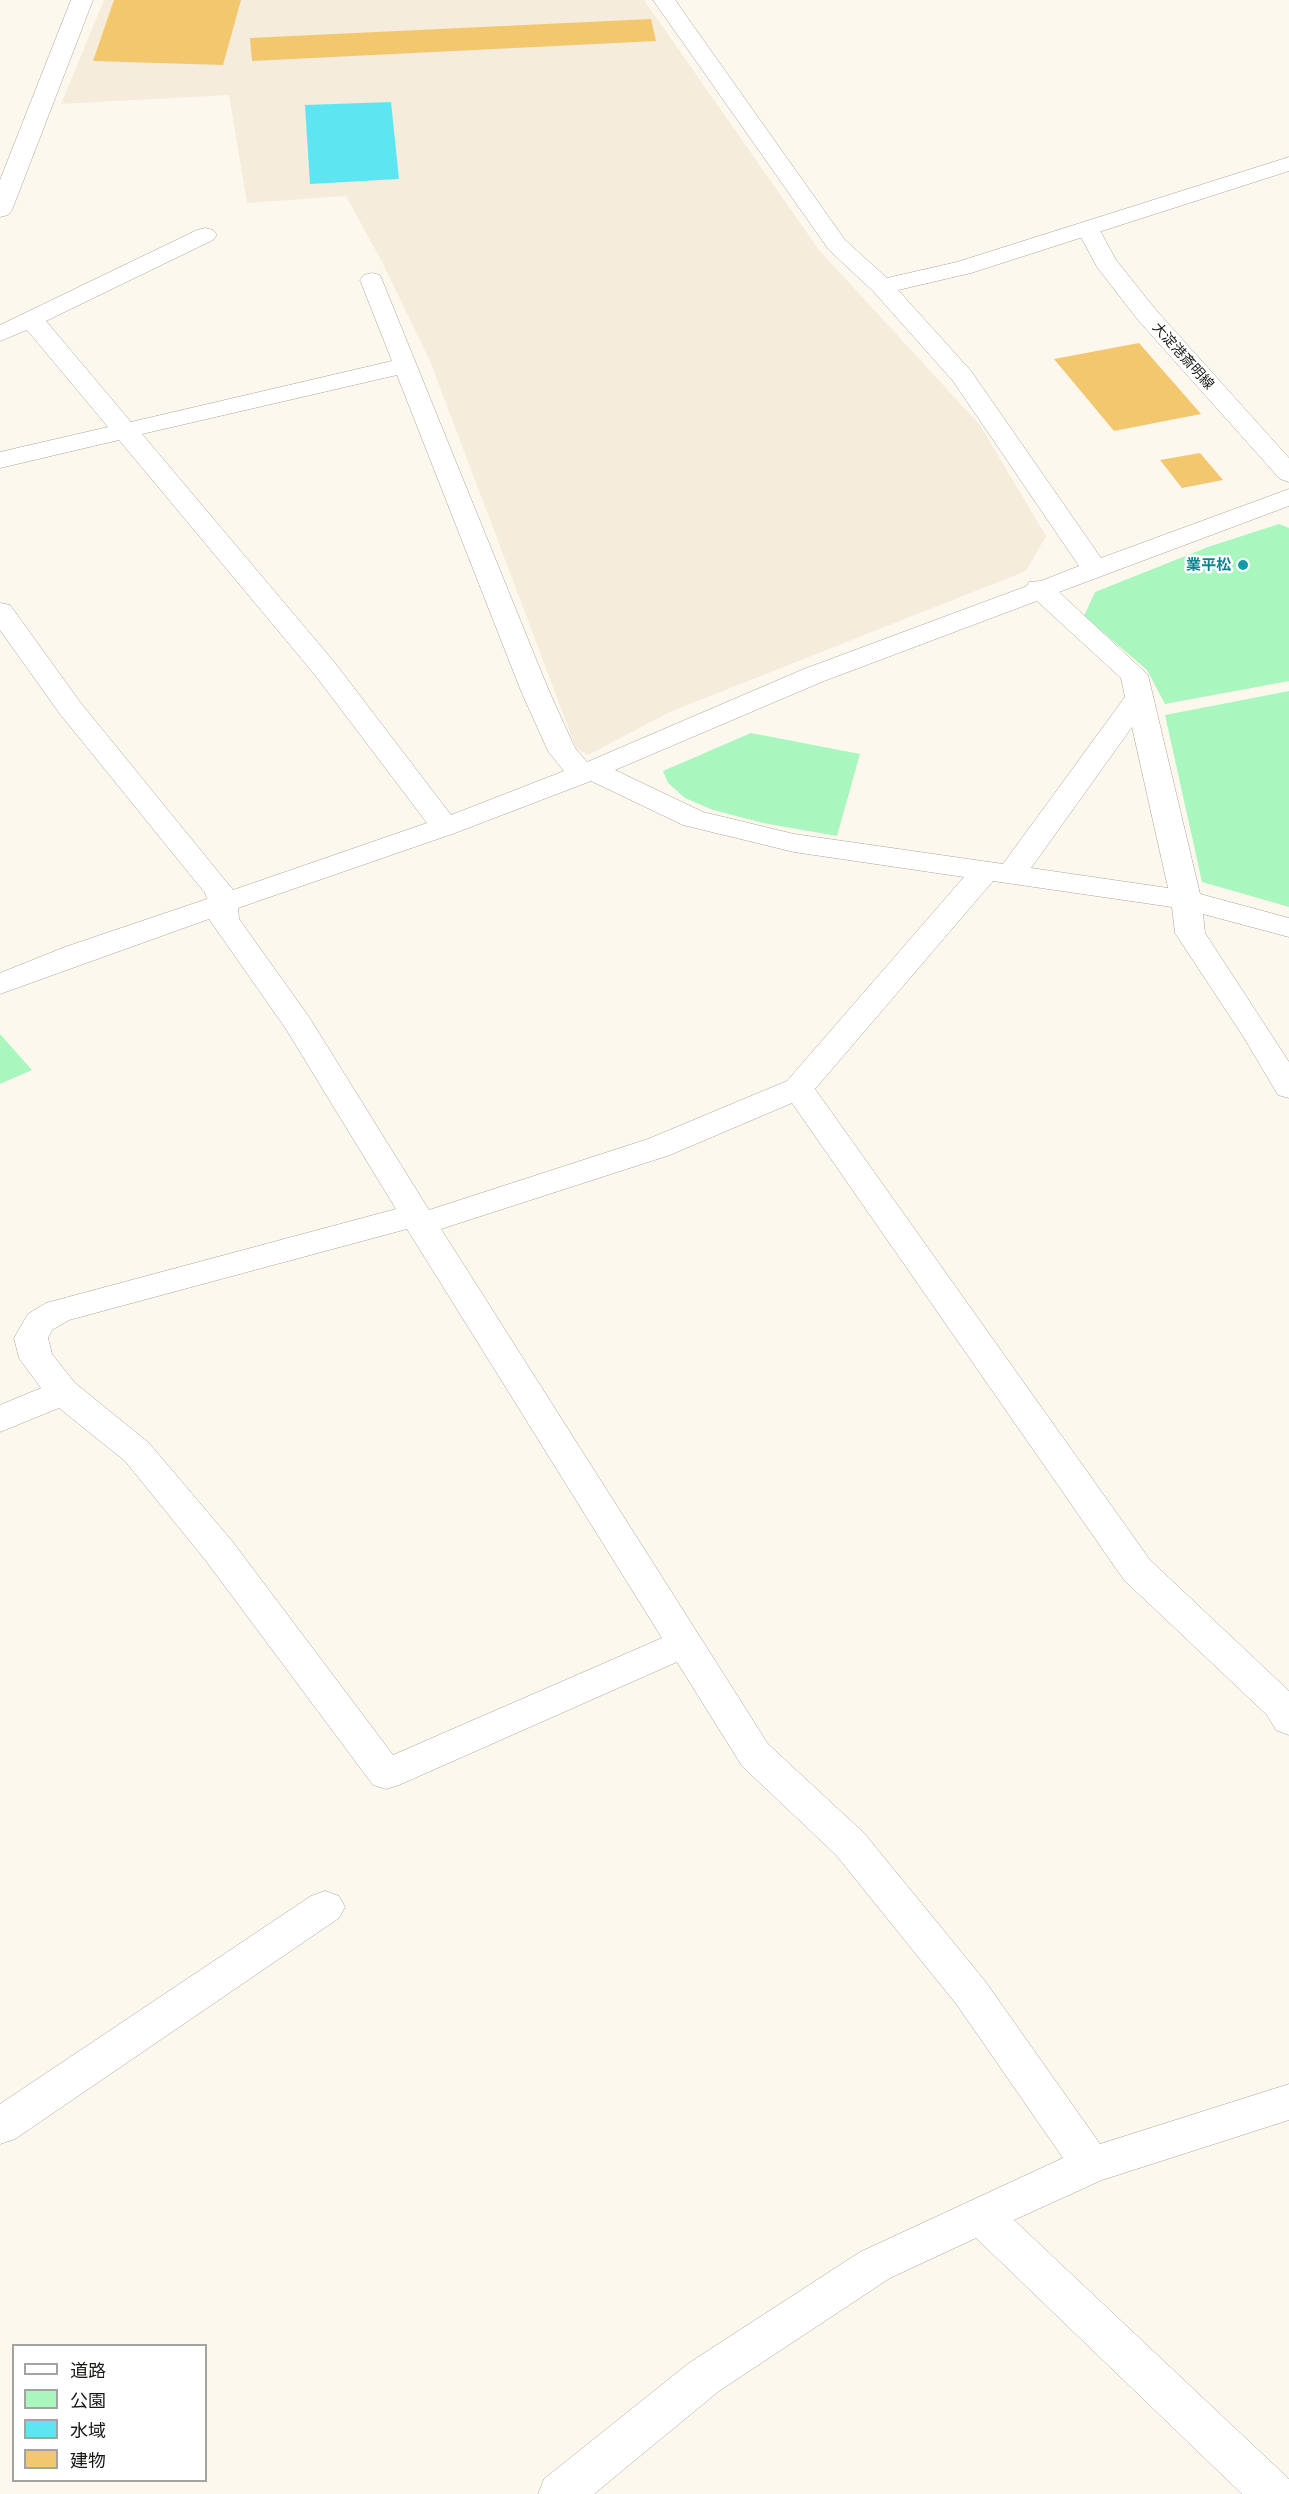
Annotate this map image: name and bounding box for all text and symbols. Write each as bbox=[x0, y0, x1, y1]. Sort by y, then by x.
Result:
street label: 大淀港斎明線 bbox=[1149, 319, 1217, 393]
place label: 業平松 bbox=[1186, 556, 1231, 574]
marker: 業平松 bbox=[1236, 558, 1250, 572]
legend bbox=[12, 2344, 207, 2482]
text: 道路 bbox=[70, 2360, 106, 2381]
text: 公園 bbox=[70, 2390, 106, 2411]
text: 水域 bbox=[70, 2420, 106, 2441]
text: 建物 bbox=[70, 2450, 106, 2471]

